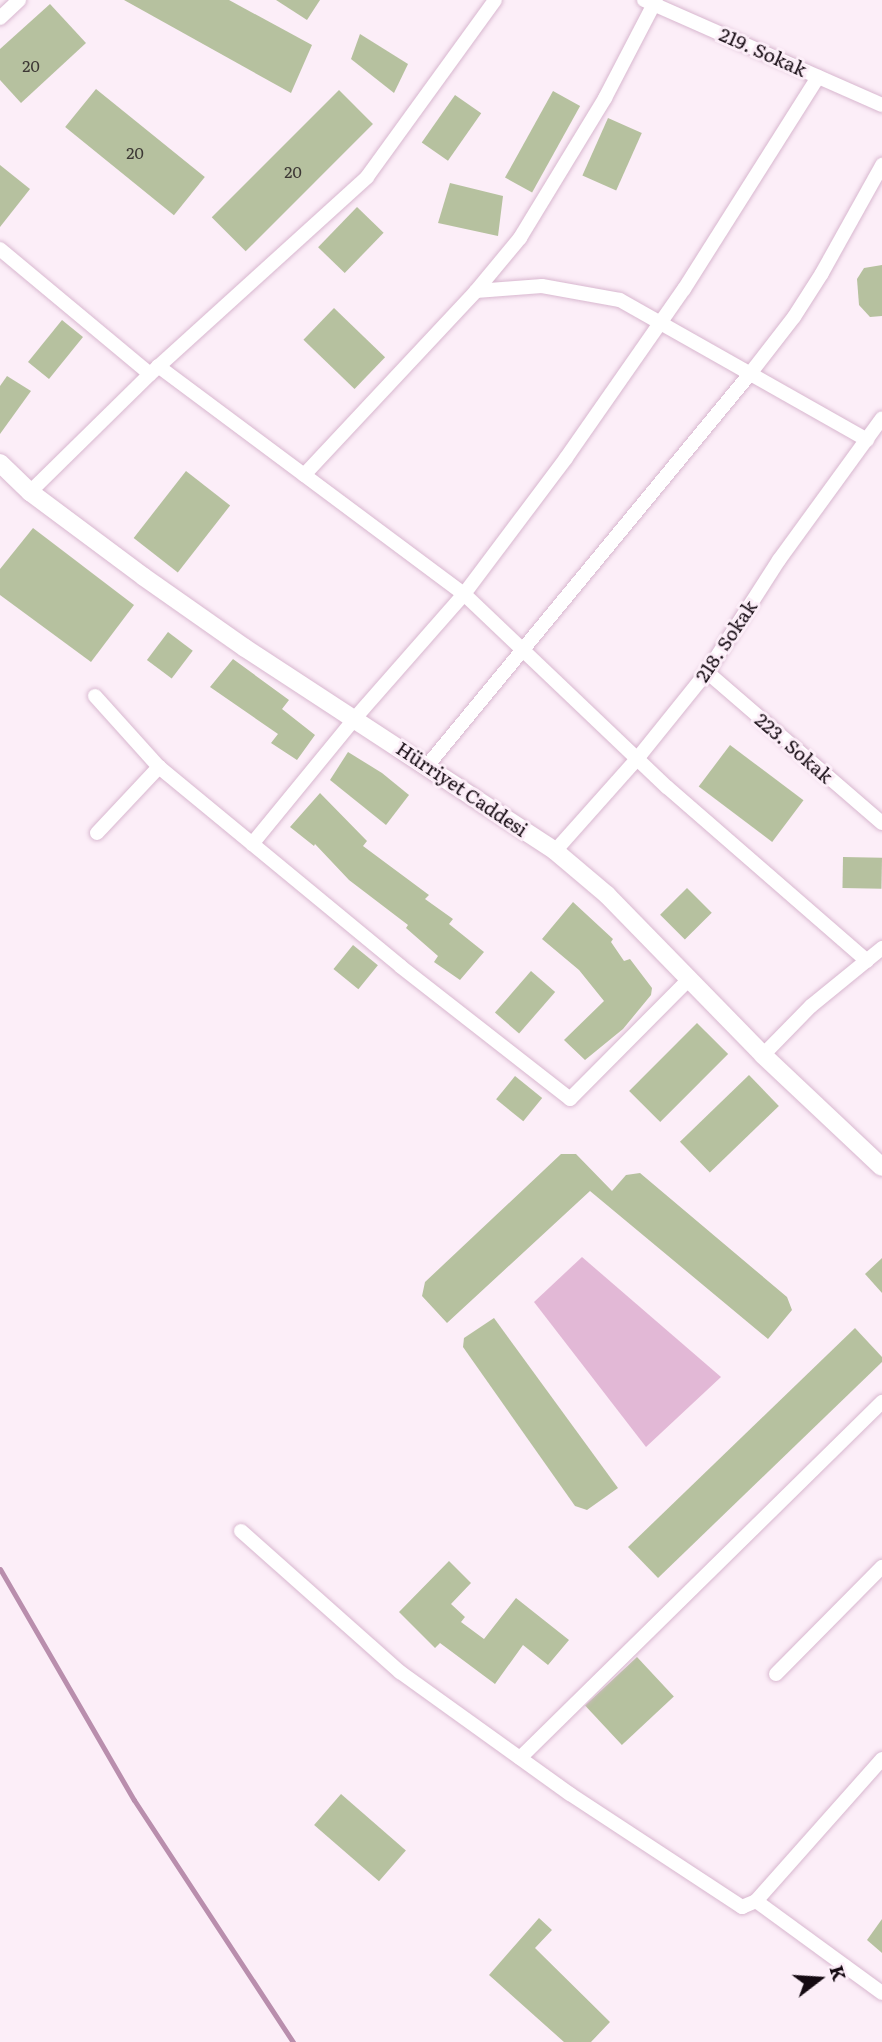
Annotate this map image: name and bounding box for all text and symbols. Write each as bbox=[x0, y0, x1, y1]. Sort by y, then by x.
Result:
street label: 219. Sokak bbox=[716, 23, 810, 81]
house number: 20 bbox=[22, 55, 40, 75]
house number: 20 bbox=[126, 142, 144, 162]
house number: 20 bbox=[284, 161, 302, 181]
street label: 218. Sokak bbox=[690, 596, 762, 686]
street label: 223. Sokak bbox=[751, 708, 837, 788]
street label: Hürriyet Caddesi bbox=[392, 737, 532, 841]
north arrow bbox=[784, 1944, 854, 2014]
text: K bbox=[824, 1962, 855, 1984]

